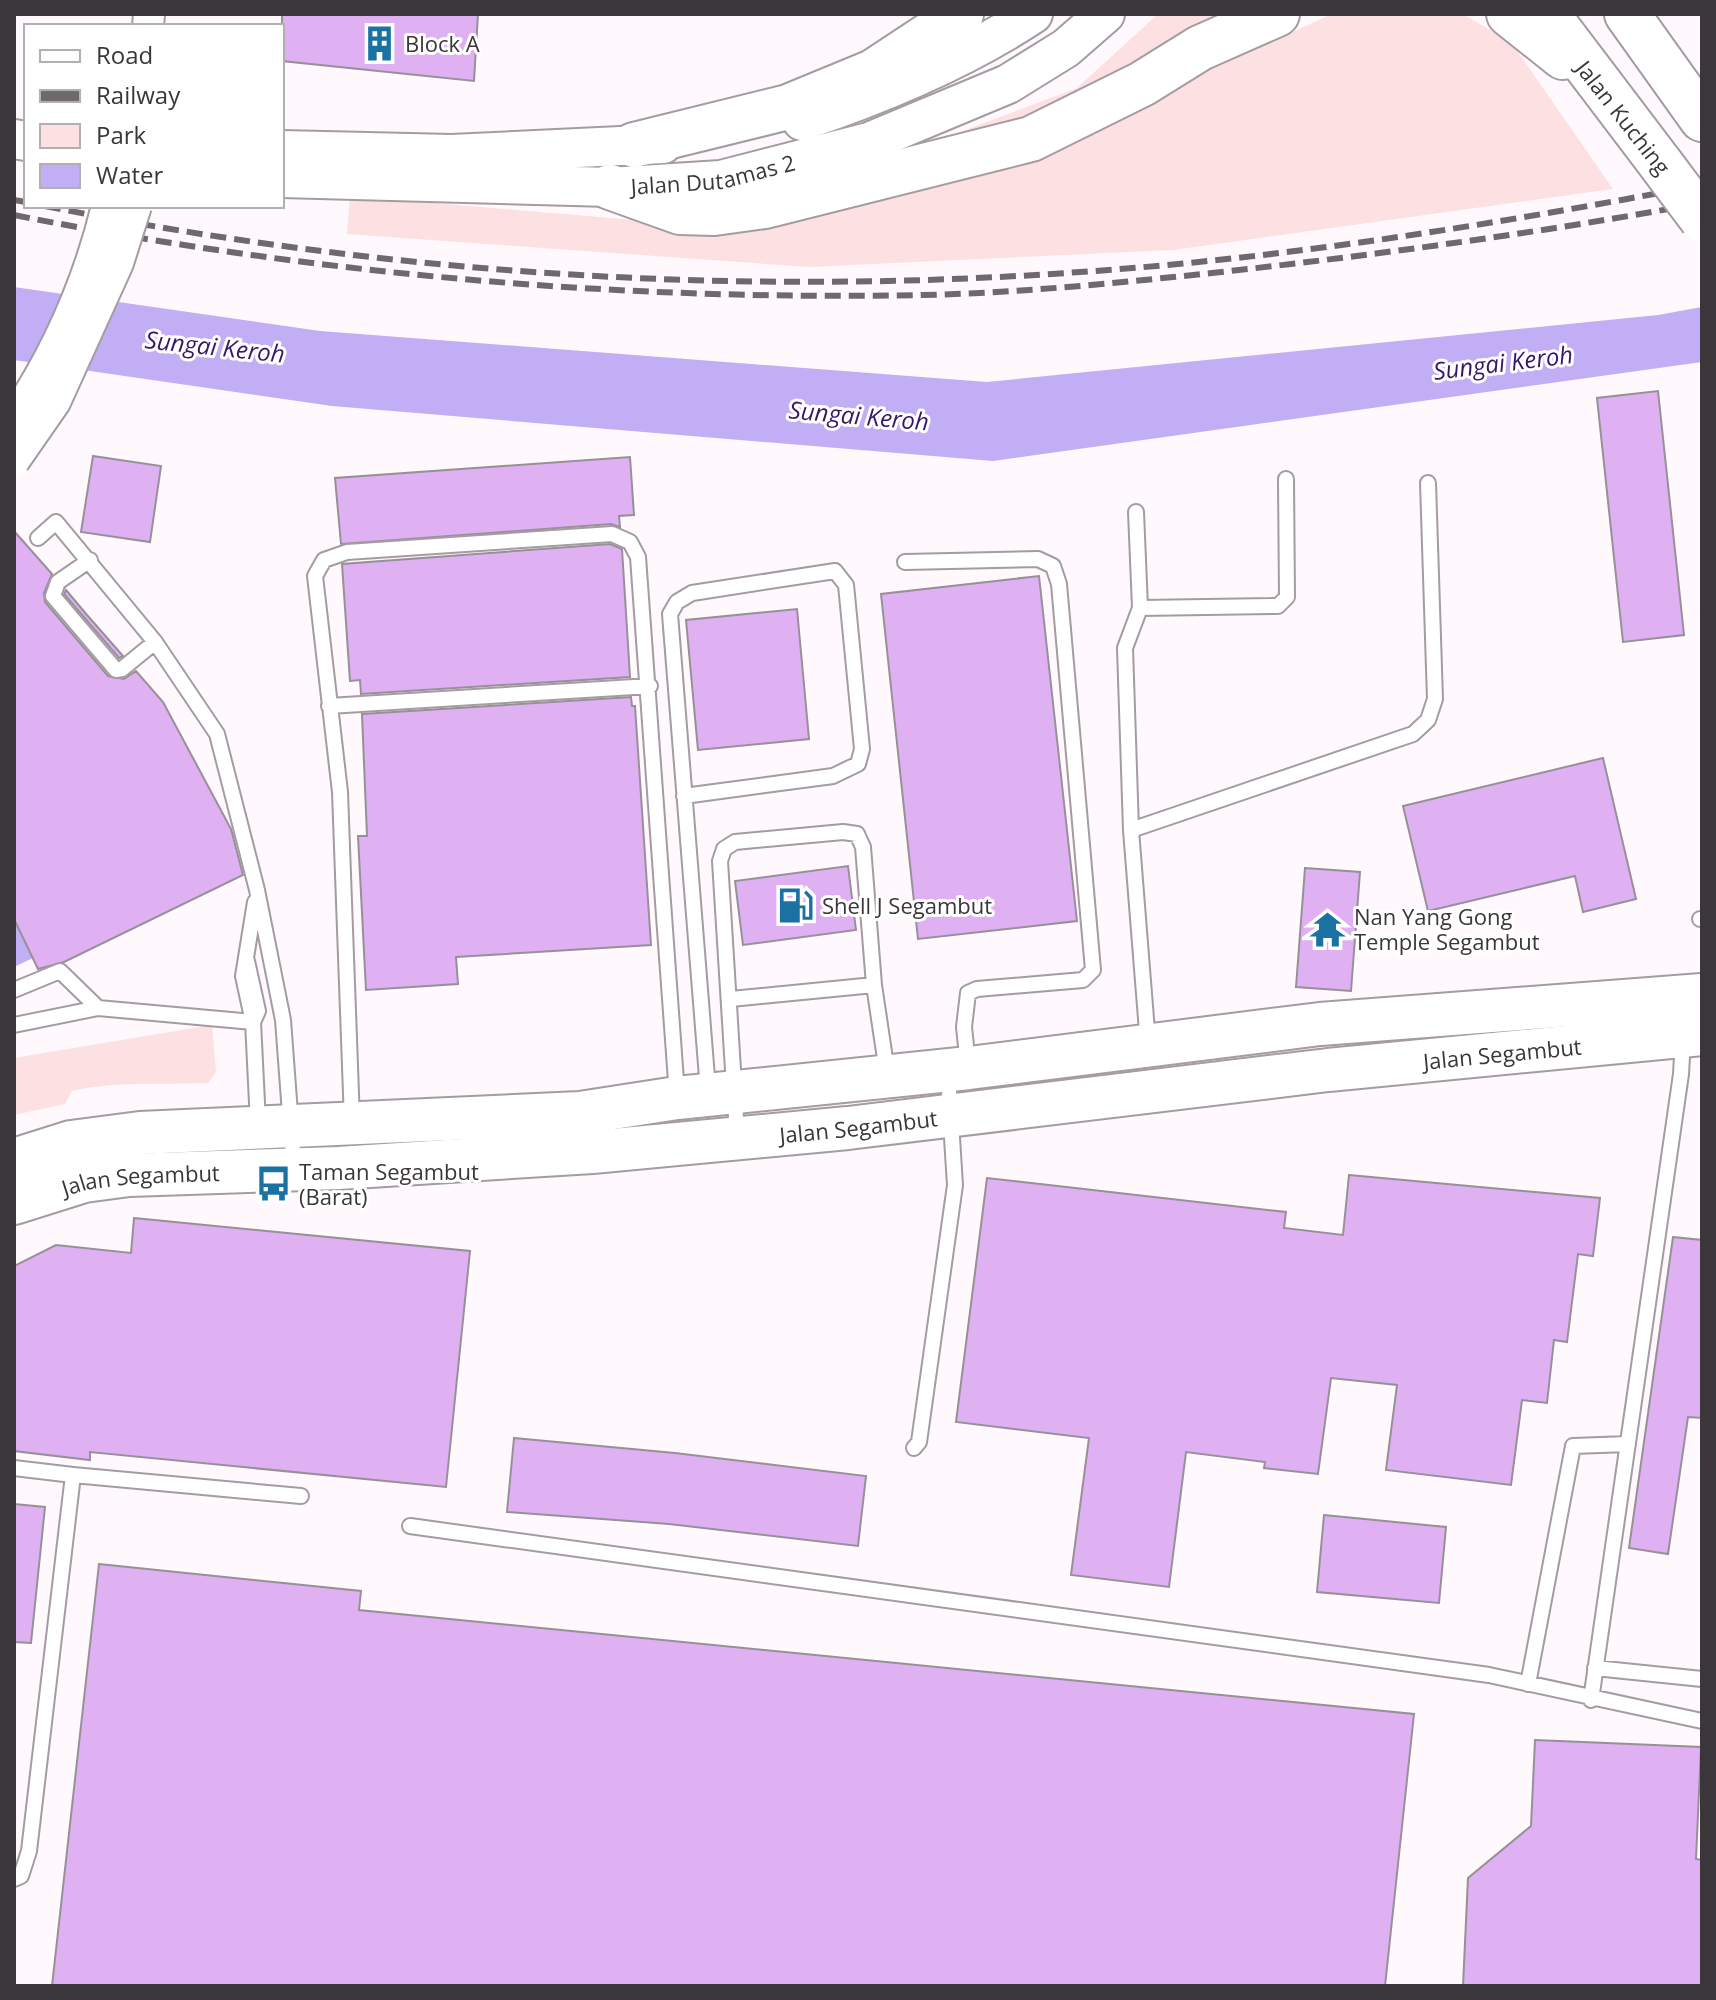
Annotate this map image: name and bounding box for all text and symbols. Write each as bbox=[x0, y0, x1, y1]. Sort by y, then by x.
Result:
legend bbox=[24, 24, 284, 208]
building icon: Block A bbox=[360, 24, 398, 62]
place label: Block A bbox=[405, 28, 480, 58]
text: Road bbox=[96, 38, 153, 71]
street label: Jalan Kuching bbox=[1569, 52, 1678, 180]
text: Railway bbox=[96, 78, 181, 111]
text: Park bbox=[96, 118, 147, 151]
street label: Jalan Dutamas 2 bbox=[628, 147, 798, 201]
text: Water bbox=[96, 158, 164, 191]
water label: Sungai Keroh bbox=[144, 322, 286, 370]
water label: Sungai Keroh bbox=[1431, 337, 1575, 387]
water label: Sungai Keroh bbox=[788, 392, 930, 438]
fuel station icon: Shell J Segambut bbox=[777, 886, 815, 924]
place label: Shell J Segambut bbox=[822, 890, 992, 920]
place label: Nan Yang Gong Temple Segambut bbox=[1354, 901, 1540, 956]
temple icon: Nan Yang Gong Temple Segambut bbox=[1309, 910, 1347, 948]
street label: Jalan Segambut bbox=[1420, 1031, 1583, 1076]
street label: Jalan Segambut bbox=[776, 1102, 939, 1150]
place label: Taman Segambut (Barat) bbox=[299, 1156, 479, 1211]
street label: Jalan Segambut bbox=[56, 1157, 220, 1203]
bus stop icon: Taman Segambut (Barat) bbox=[254, 1165, 292, 1203]

